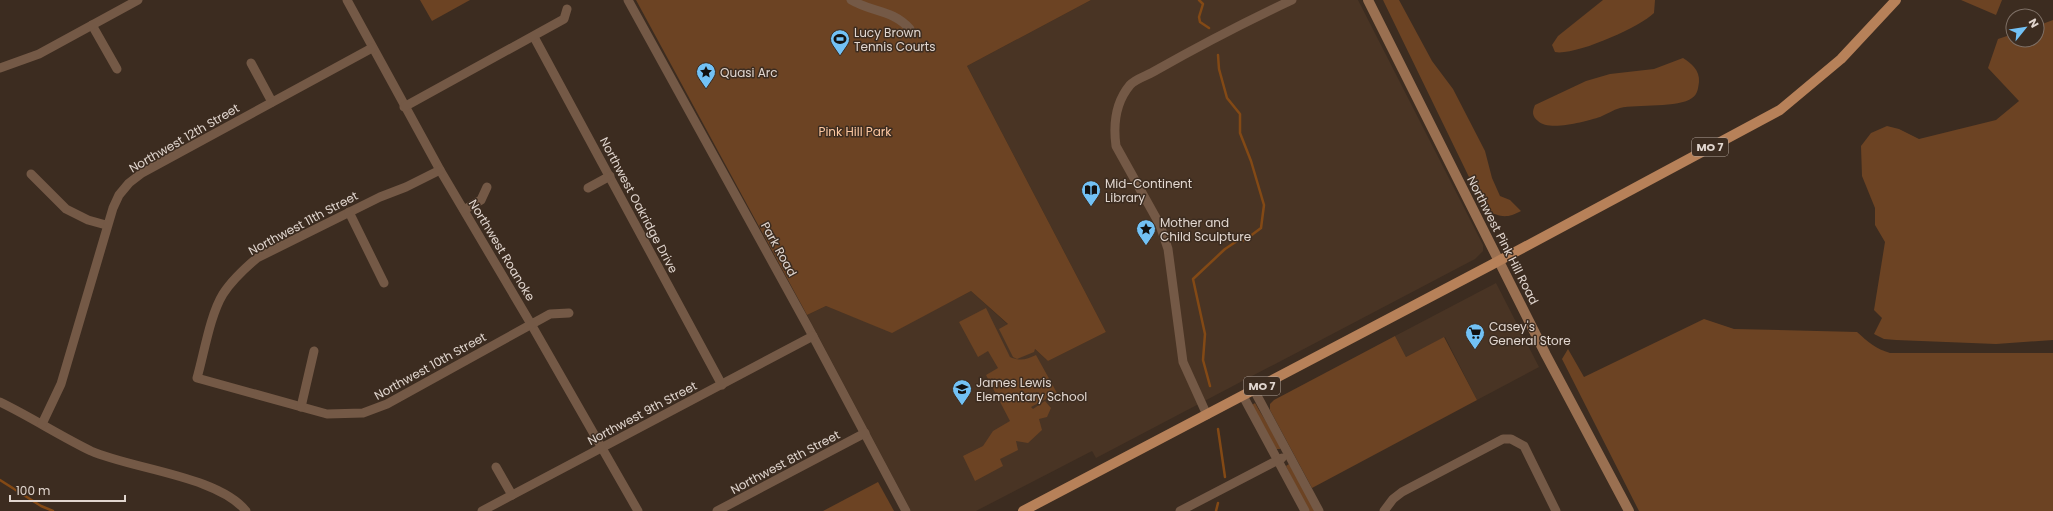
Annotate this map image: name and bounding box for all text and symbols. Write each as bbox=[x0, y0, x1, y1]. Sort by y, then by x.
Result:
north arrow bbox=[2005, 8, 2045, 48]
text: N bbox=[2025, 15, 2043, 31]
place label: Lucy Brown Tennis Courts bbox=[854, 24, 935, 55]
sports icon: Lucy Brown Tennis Courts bbox=[829, 28, 851, 56]
place icon: Quasi Arc bbox=[695, 61, 717, 89]
place label: Quasi Arc bbox=[720, 64, 778, 81]
street label: Northwest 12th Street bbox=[126, 99, 242, 177]
park label: Pink Hill Park bbox=[818, 123, 892, 140]
street label: Northwest Oakridge Drive bbox=[596, 134, 682, 276]
road number: MO 7 bbox=[1692, 138, 1728, 156]
street label: Northwest Pink Hill Road bbox=[1463, 173, 1543, 307]
place label: Mid-Continent Library bbox=[1105, 175, 1192, 206]
library icon: Mid-Continent Library bbox=[1080, 179, 1102, 207]
street label: Northwest 11th Street bbox=[245, 187, 361, 259]
street label: Northwest Roanoke bbox=[465, 196, 539, 304]
place label: Mother and Child Sculpture bbox=[1160, 214, 1251, 245]
place icon: Mother and Child Sculpture bbox=[1135, 218, 1157, 246]
street label: Park Road bbox=[757, 219, 801, 279]
place label: Casey's General Store bbox=[1489, 318, 1571, 349]
supermarket icon: Casey's General Store bbox=[1464, 322, 1486, 350]
street label: Northwest 10th Street bbox=[371, 328, 489, 404]
place label: James Lewis Elementary School bbox=[976, 374, 1087, 405]
street label: Northwest 9th Street bbox=[584, 377, 700, 449]
road number: MO 7 bbox=[1244, 377, 1280, 395]
school or university icon: James Lewis Elementary School bbox=[951, 378, 973, 406]
street label: Northwest 8th Street bbox=[727, 426, 843, 498]
scale bar bbox=[10, 477, 125, 503]
text: 100 m bbox=[16, 482, 50, 499]

